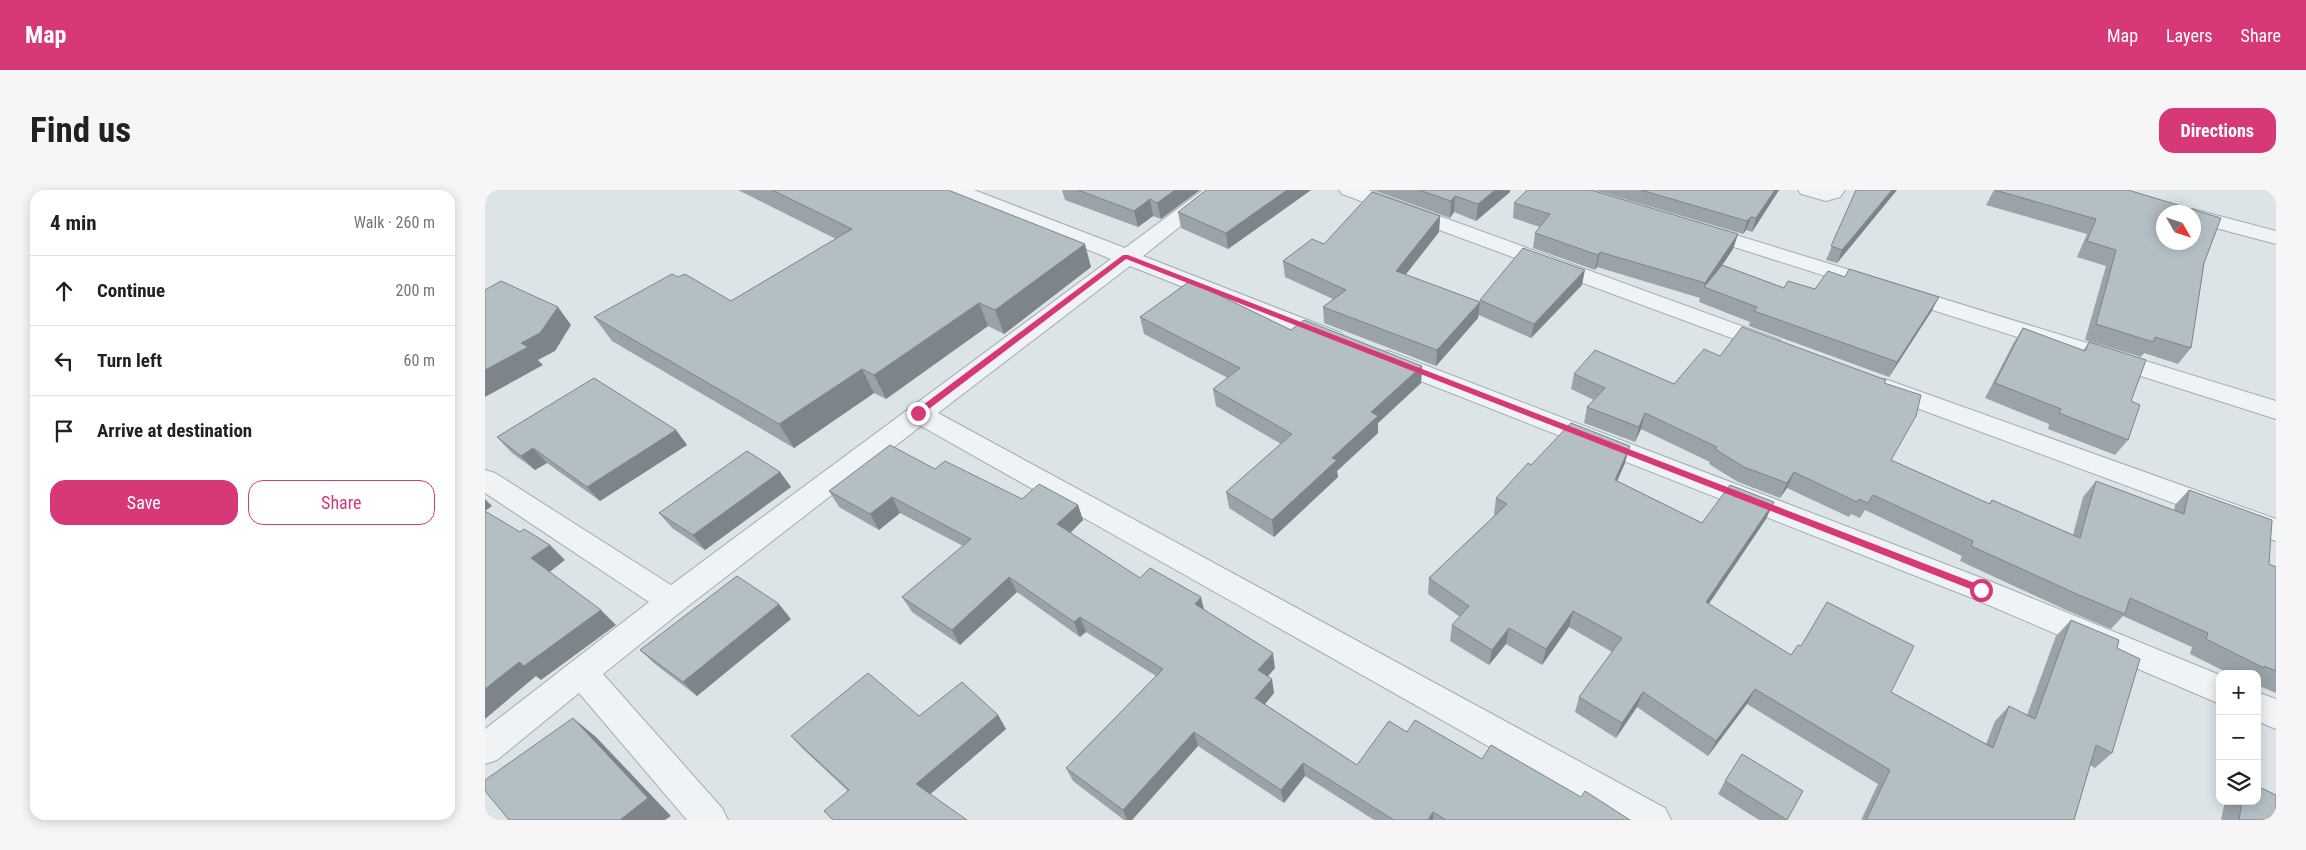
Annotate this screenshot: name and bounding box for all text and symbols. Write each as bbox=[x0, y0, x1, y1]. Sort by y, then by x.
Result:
text: Map bbox=[25, 21, 66, 49]
text: Map bbox=[2107, 25, 2138, 46]
text: Layers bbox=[2166, 25, 2213, 46]
text: Share bbox=[2241, 25, 2281, 46]
button: Directions bbox=[2159, 108, 2276, 153]
text: Find us bbox=[30, 110, 131, 151]
north arrow bbox=[2156, 205, 2201, 250]
text: 4 min bbox=[50, 211, 97, 235]
text: Walk · 260 m bbox=[354, 213, 435, 232]
icon: ahead bbox=[50, 277, 78, 305]
text: Continue bbox=[97, 279, 165, 302]
text: 200 m bbox=[396, 281, 435, 300]
icon: left bbox=[50, 347, 78, 375]
text: Turn left bbox=[97, 349, 162, 372]
text: 60 m bbox=[403, 351, 435, 370]
route end bbox=[907, 402, 930, 425]
icon: arrive bbox=[50, 417, 78, 445]
text: Arrive at destination bbox=[97, 419, 252, 442]
button: Save bbox=[50, 480, 238, 525]
button: Share bbox=[248, 480, 435, 525]
route start bbox=[1970, 579, 1993, 602]
map controls bbox=[2216, 670, 2261, 805]
button: + bbox=[2216, 670, 2261, 715]
button: − bbox=[2216, 715, 2261, 760]
button: layers bbox=[2216, 760, 2261, 805]

